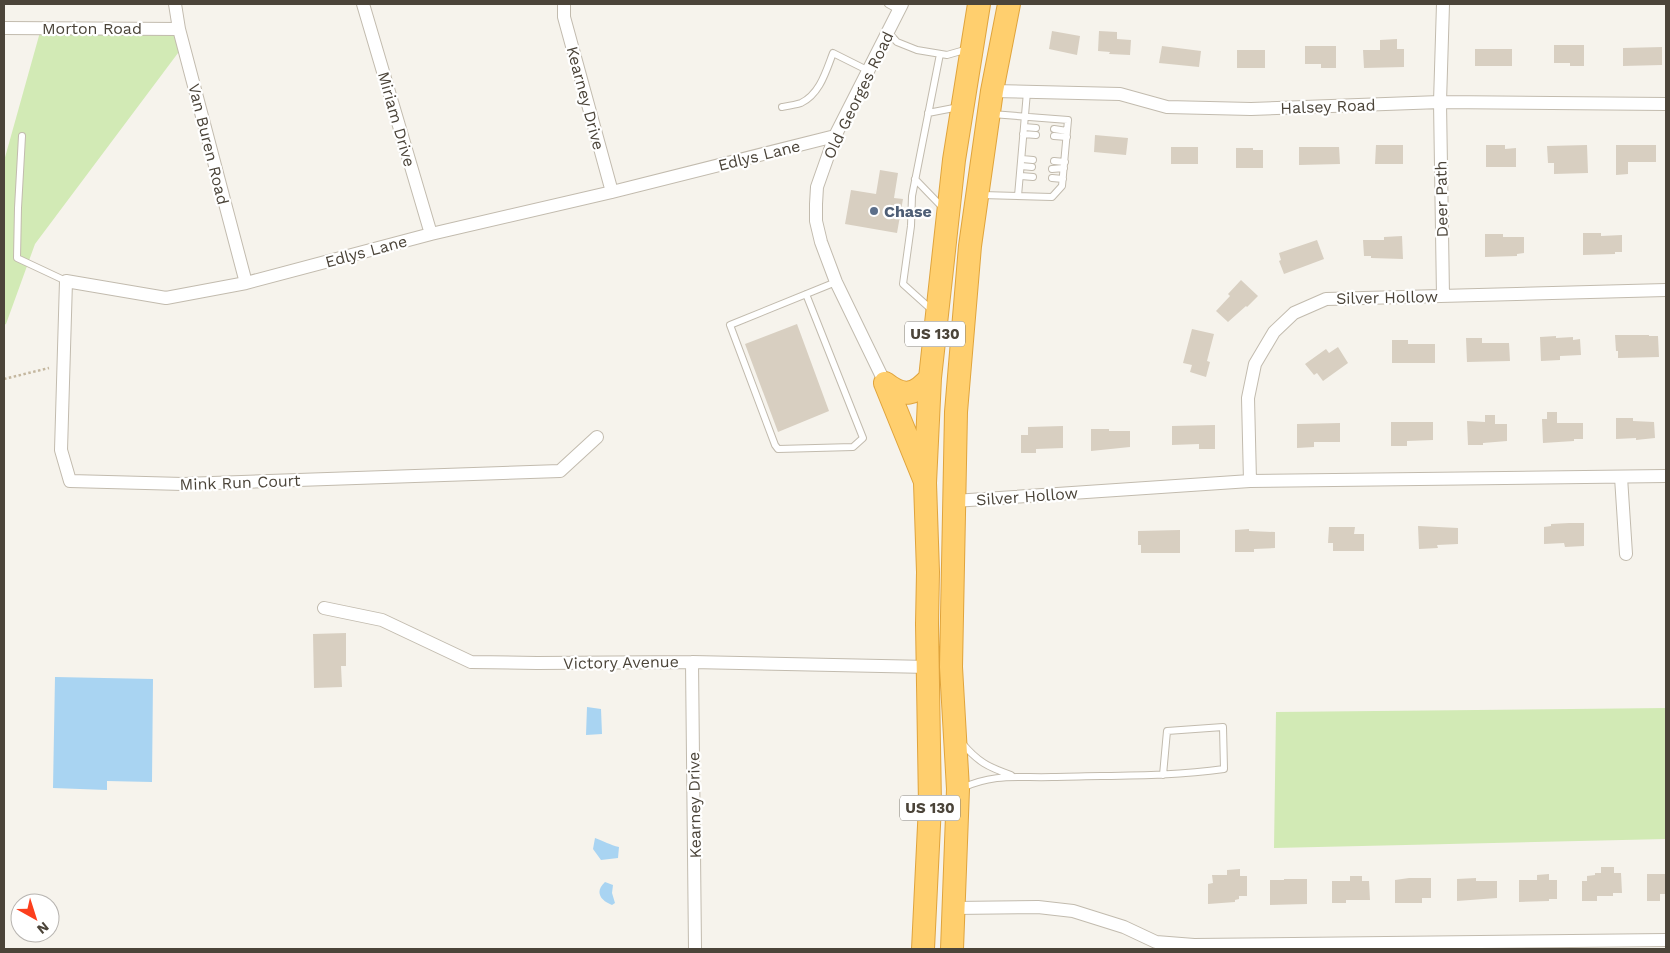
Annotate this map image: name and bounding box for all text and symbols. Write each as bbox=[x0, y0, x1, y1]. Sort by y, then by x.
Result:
street label: Morton Road bbox=[42, 19, 142, 38]
street label: Old Georges Road bbox=[819, 28, 898, 162]
street label: Kearney Drive bbox=[563, 44, 608, 152]
street label: Miriam Drive bbox=[374, 69, 419, 169]
street label: Van Buren Road bbox=[184, 82, 233, 207]
street label: Halsey Road bbox=[1280, 95, 1376, 118]
street label: Edlys Lane bbox=[716, 136, 802, 175]
street label: Deer Path bbox=[1431, 160, 1452, 238]
place label: Chase bbox=[884, 202, 932, 221]
marker: Chase bbox=[868, 205, 880, 217]
street label: Edlys Lane bbox=[323, 231, 409, 272]
street label: Silver Hollow bbox=[1336, 287, 1438, 308]
road number: US 130 bbox=[905, 322, 965, 346]
street label: Mink Run Court bbox=[179, 471, 301, 494]
street label: Silver Hollow bbox=[976, 483, 1079, 510]
street label: Victory Avenue bbox=[563, 652, 679, 673]
street label: Kearney Drive bbox=[684, 752, 705, 858]
road number: US 130 bbox=[900, 796, 960, 820]
north arrow bbox=[10, 893, 60, 943]
text: N bbox=[34, 919, 52, 938]

